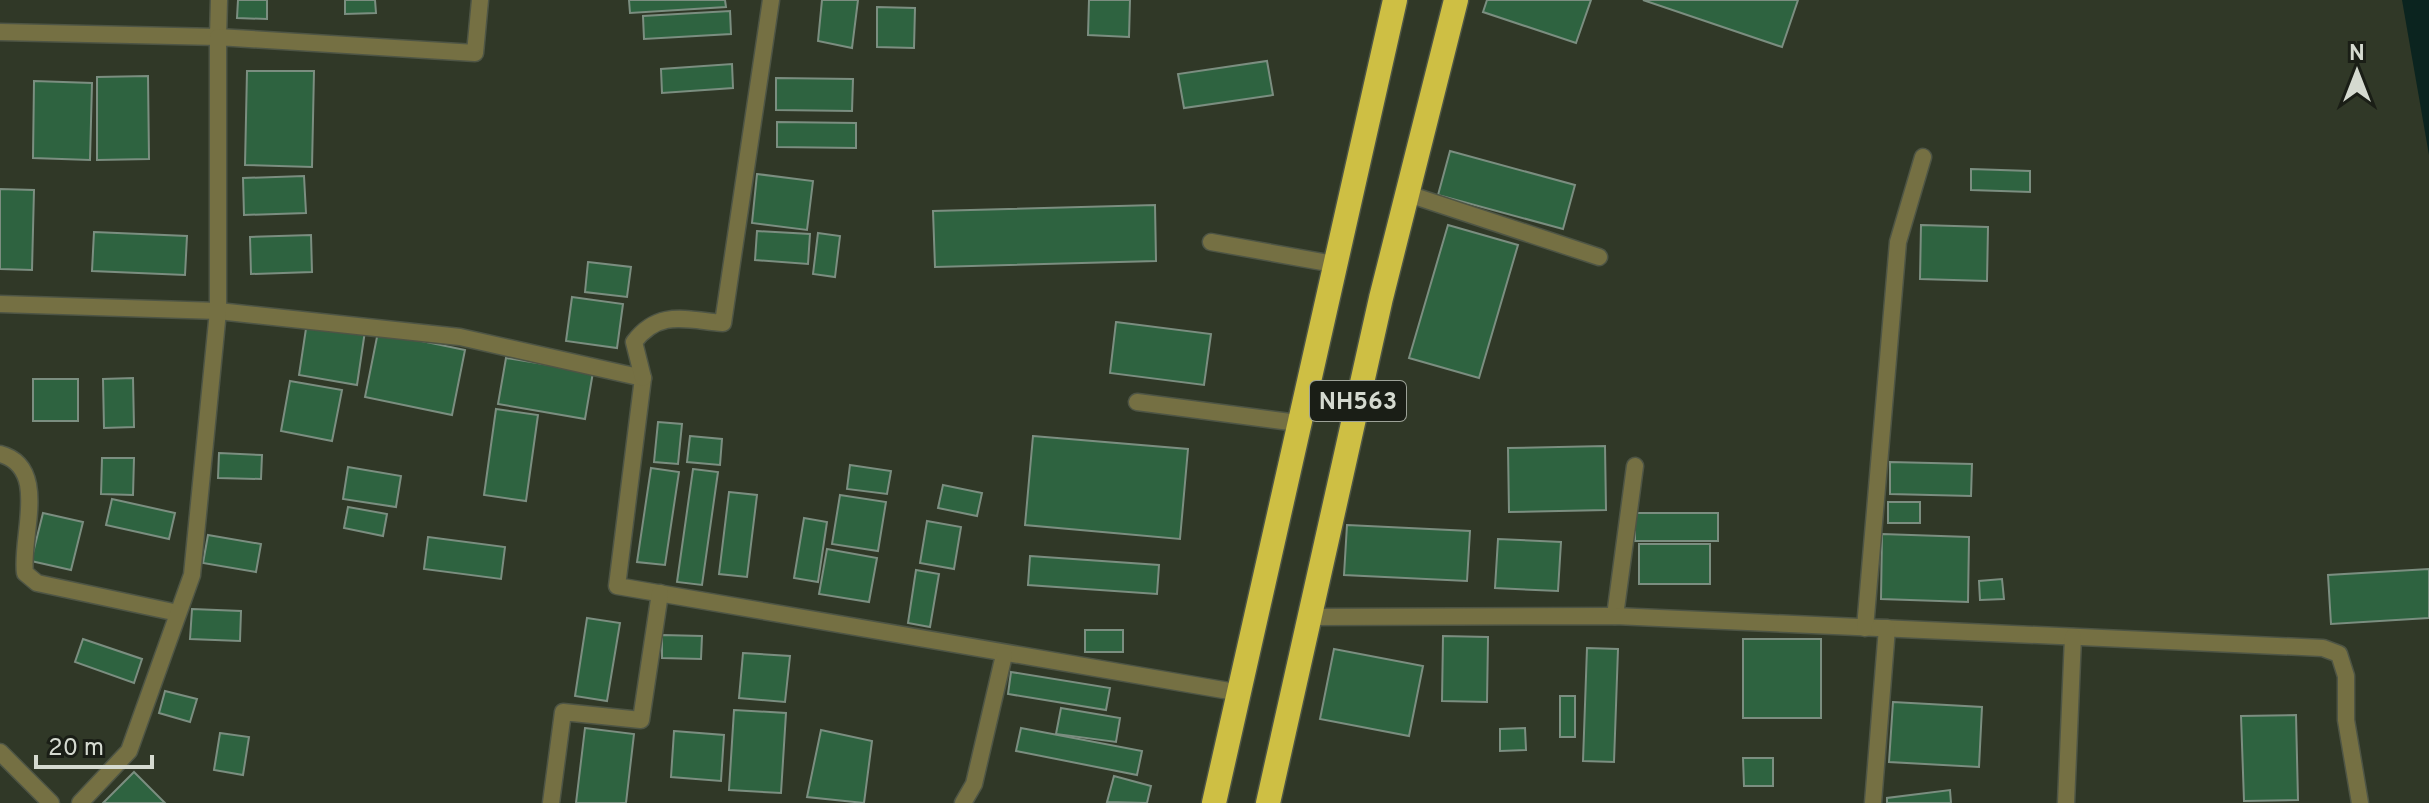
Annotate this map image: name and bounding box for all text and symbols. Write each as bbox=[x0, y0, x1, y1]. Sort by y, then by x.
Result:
north arrow bbox=[2317, 32, 2397, 112]
text: N bbox=[2349, 41, 2365, 68]
road number: NH563 bbox=[1310, 381, 1406, 421]
scale bar bbox=[36, 719, 152, 769]
text: 20 m bbox=[48, 734, 104, 764]

